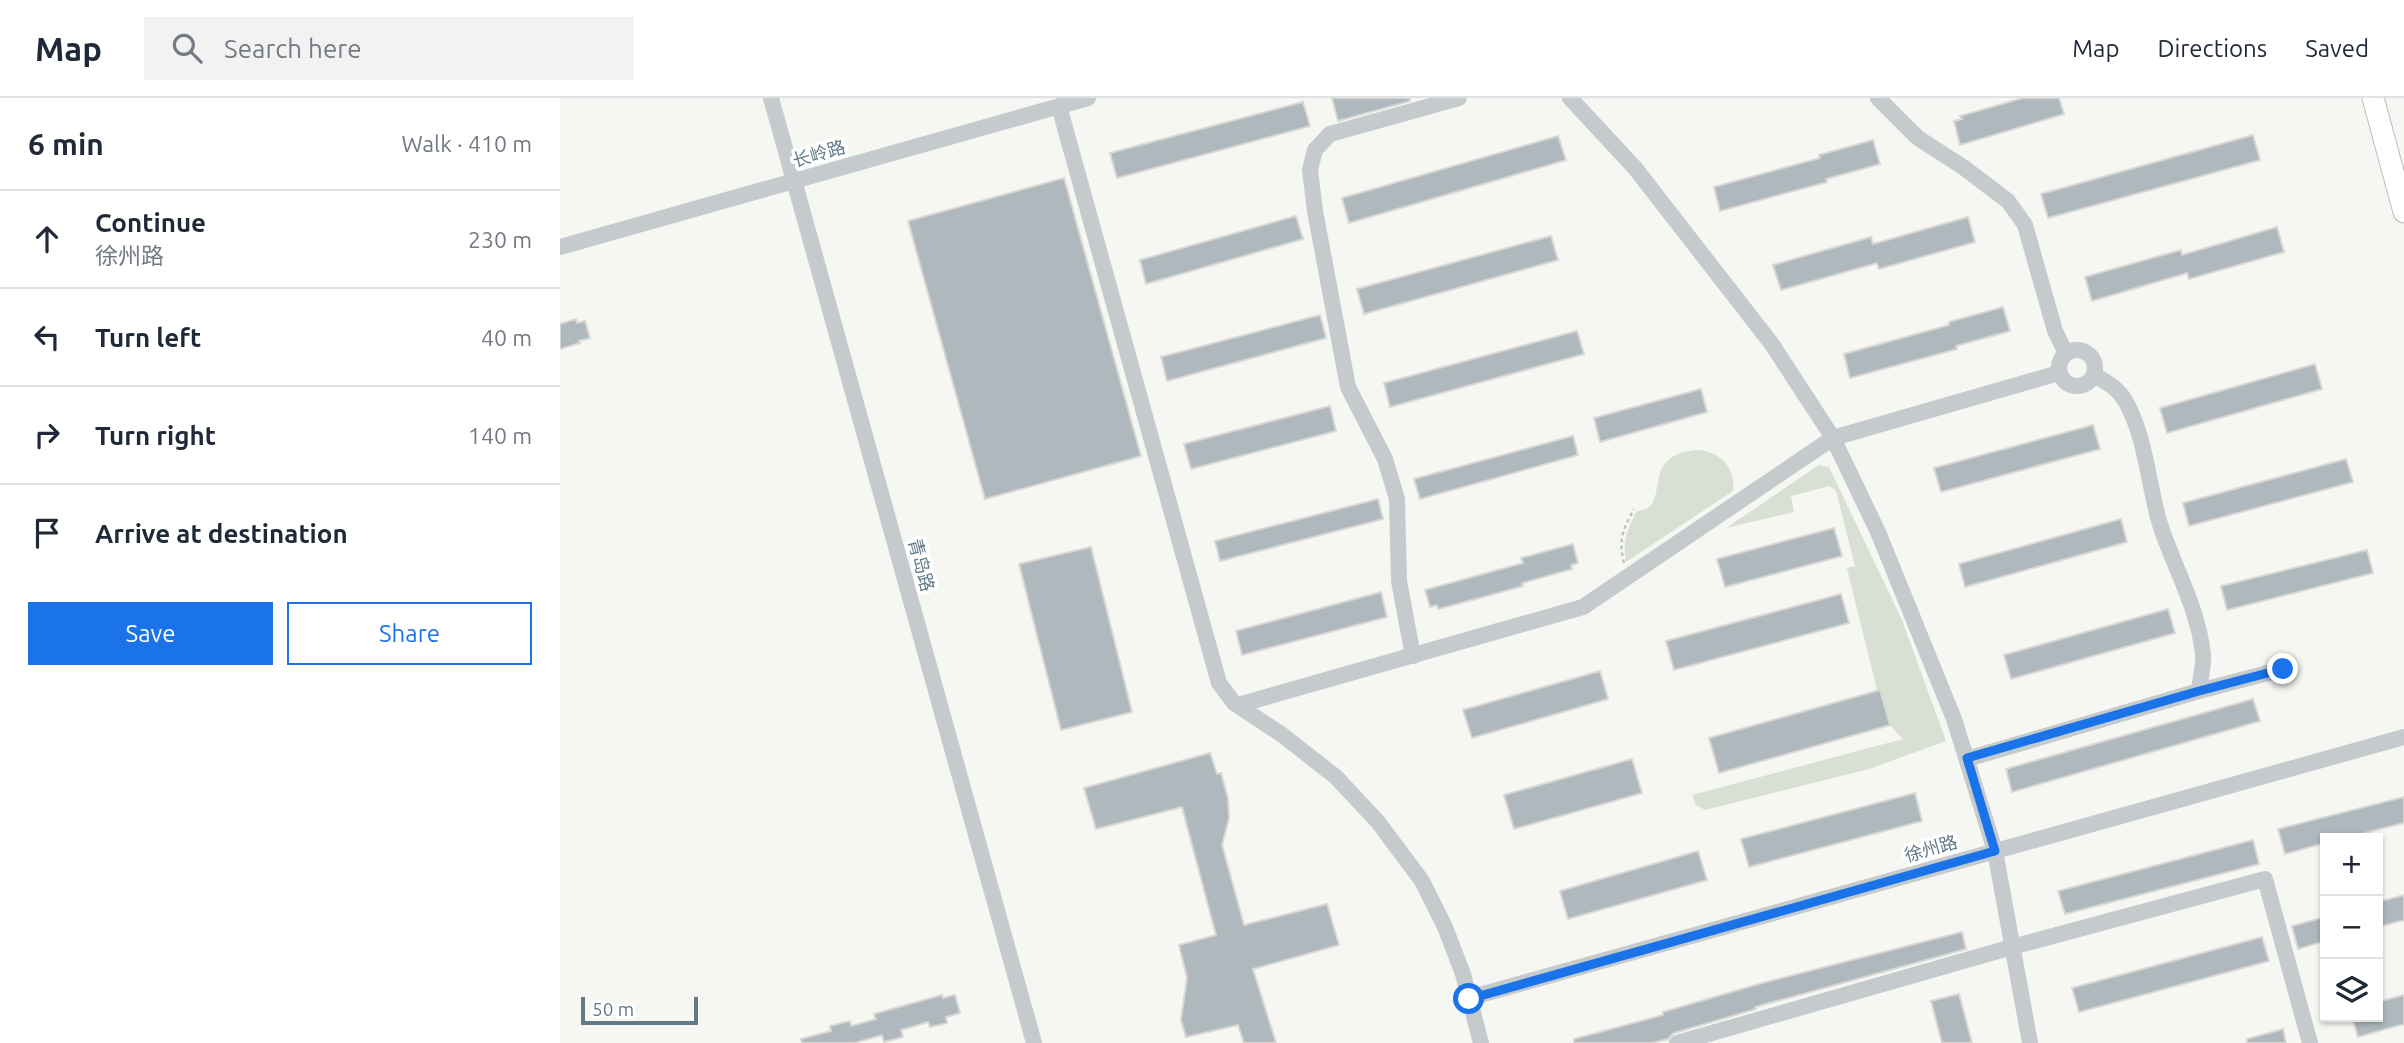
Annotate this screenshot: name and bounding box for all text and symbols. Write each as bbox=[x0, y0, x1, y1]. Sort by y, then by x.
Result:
search box bbox=[144, 17, 634, 80]
icon: search bbox=[168, 29, 206, 67]
text: Map bbox=[35, 30, 102, 67]
text: Search here bbox=[224, 34, 362, 63]
text: Map bbox=[2072, 35, 2119, 62]
text: Directions bbox=[2157, 35, 2267, 62]
text: Saved bbox=[2305, 35, 2369, 62]
text: 6 min bbox=[28, 127, 104, 161]
text: Walk · 410 m bbox=[401, 131, 532, 156]
street label: 长岭路 bbox=[790, 136, 847, 170]
text: Continue bbox=[95, 208, 206, 237]
icon: ahead bbox=[28, 220, 66, 258]
text: 230 m bbox=[468, 227, 532, 252]
text: 徐州路 bbox=[95, 243, 164, 268]
icon: left bbox=[28, 318, 66, 356]
text: Turn left bbox=[95, 323, 201, 352]
text: 40 m bbox=[481, 325, 532, 350]
icon: right bbox=[28, 416, 66, 454]
text: Turn right bbox=[95, 421, 216, 450]
text: 140 m bbox=[468, 423, 532, 448]
icon: arrive bbox=[28, 514, 66, 552]
text: Arrive at destination bbox=[95, 519, 348, 548]
street label: 青岛路 bbox=[905, 536, 939, 593]
button: Save bbox=[28, 602, 273, 665]
button: Share bbox=[287, 602, 532, 665]
route end bbox=[2267, 653, 2298, 684]
street label: 徐州路 bbox=[1902, 831, 1959, 865]
map controls bbox=[2320, 833, 2383, 1022]
button: + bbox=[2320, 833, 2383, 896]
button: − bbox=[2320, 896, 2383, 959]
button: layers bbox=[2320, 959, 2383, 1022]
route start bbox=[1453, 983, 1484, 1014]
scale bar bbox=[581, 994, 698, 1026]
text: 50 m bbox=[592, 998, 634, 1020]

